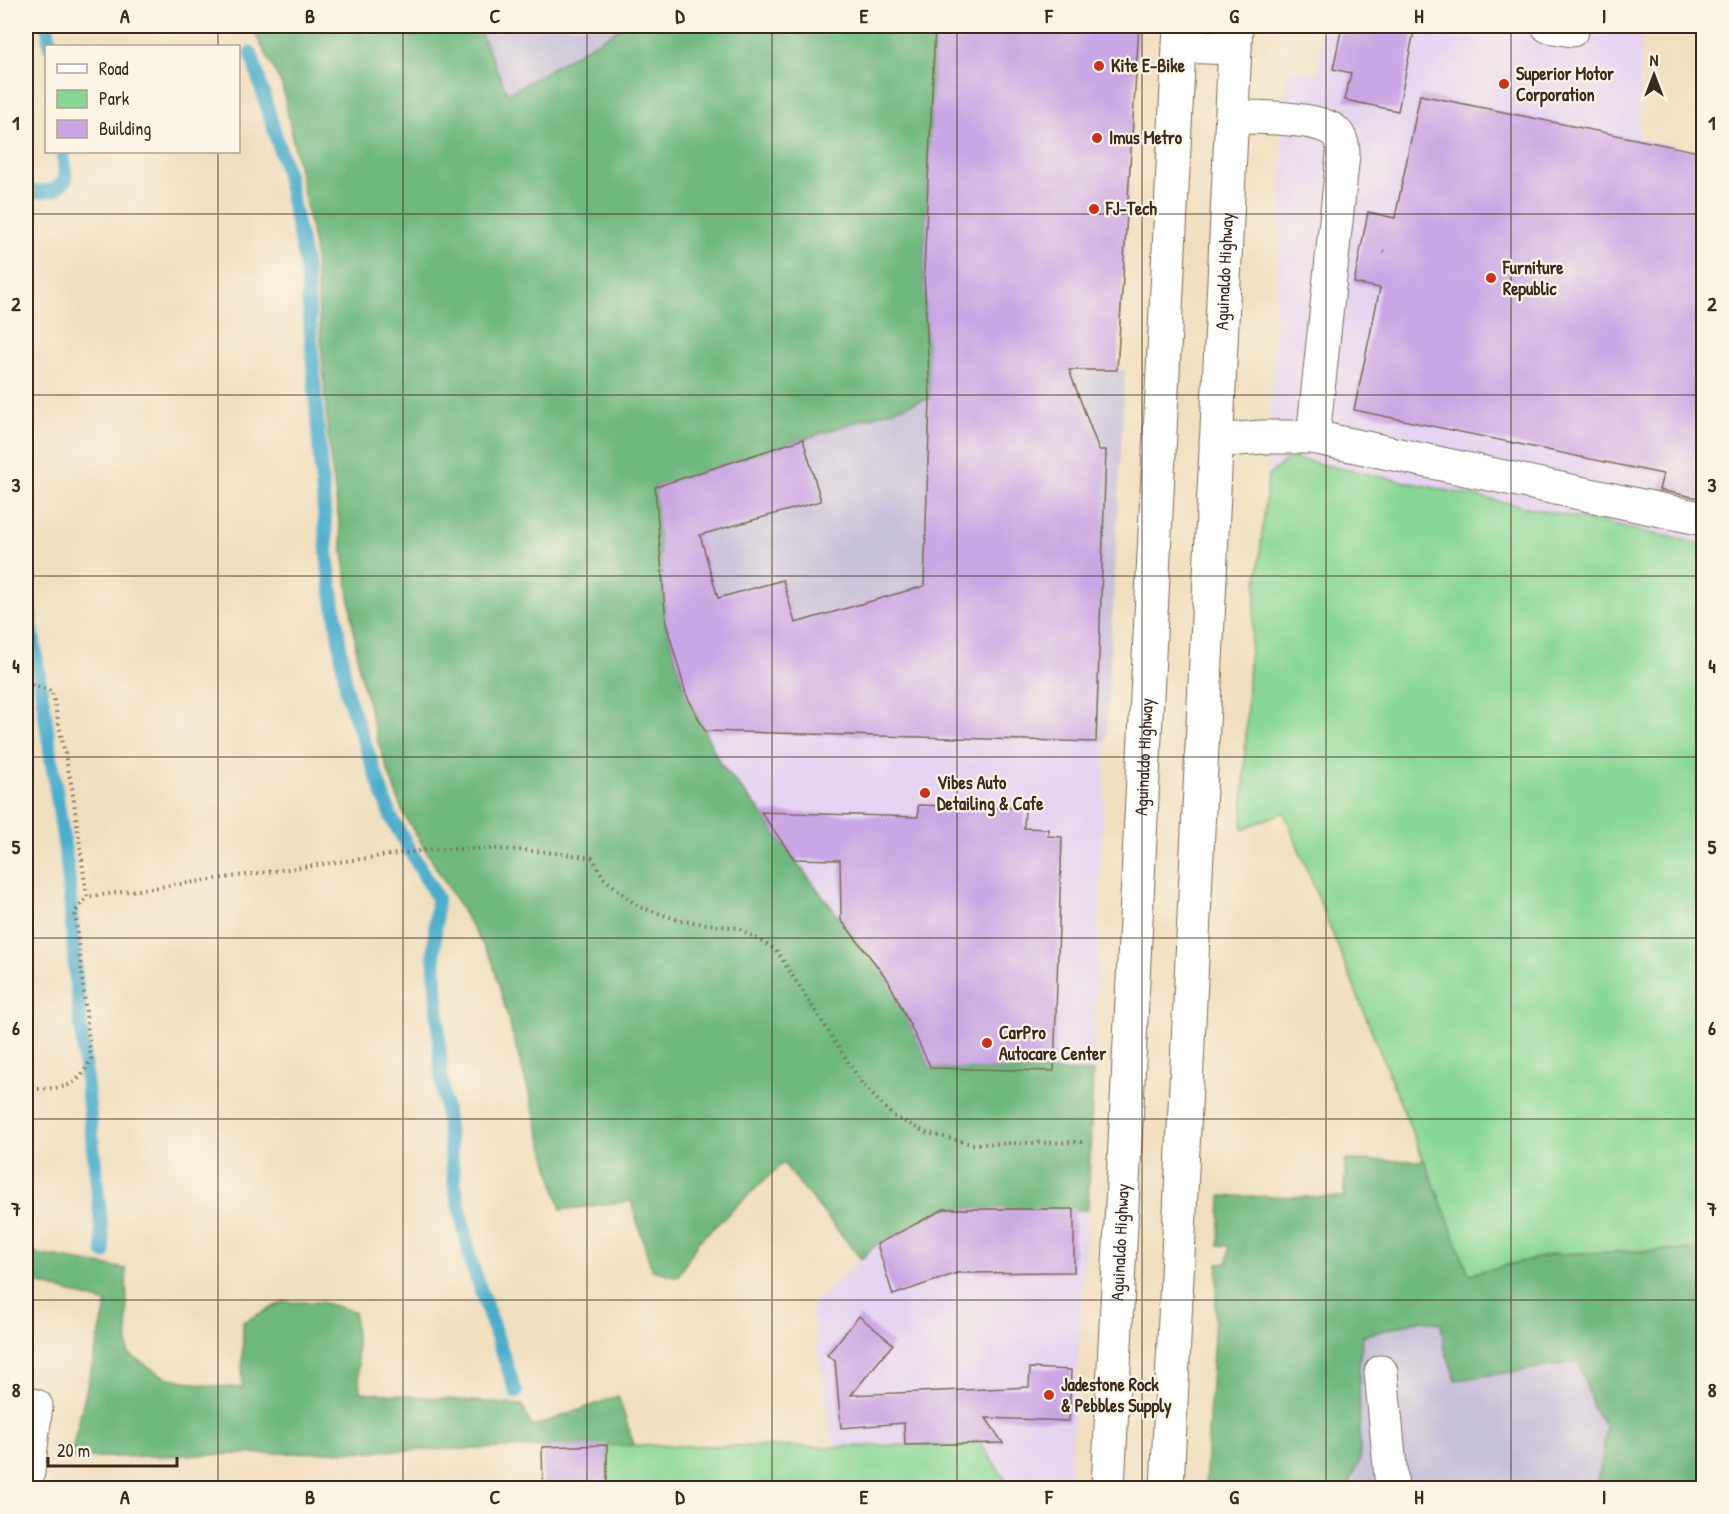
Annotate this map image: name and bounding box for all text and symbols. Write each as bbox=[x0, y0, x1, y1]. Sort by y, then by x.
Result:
text: A bbox=[120, 2, 130, 29]
text: B bbox=[305, 2, 315, 29]
text: C bbox=[490, 2, 501, 29]
text: D bbox=[675, 2, 685, 29]
text: E bbox=[860, 2, 869, 29]
text: F bbox=[1044, 2, 1054, 29]
text: G bbox=[1229, 2, 1239, 29]
text: H bbox=[1414, 2, 1424, 29]
text: I bbox=[1602, 2, 1606, 29]
legend bbox=[45, 45, 240, 153]
north arrow bbox=[1624, 45, 1684, 105]
text: N bbox=[1650, 49, 1659, 71]
place label: Kite E-Bike bbox=[1111, 53, 1186, 78]
text: Road bbox=[99, 56, 129, 81]
marker: Kite E-Bike bbox=[1092, 59, 1106, 73]
place label: Superior Motor Corporation bbox=[1516, 61, 1614, 108]
marker: Superior Motor Corporation bbox=[1497, 77, 1511, 91]
text: Park bbox=[99, 86, 130, 111]
text: 1 bbox=[12, 109, 20, 136]
text: 1 bbox=[1708, 109, 1716, 136]
text: Building bbox=[99, 116, 151, 141]
place label: Imus Metro bbox=[1109, 125, 1183, 150]
marker: Imus Metro bbox=[1090, 131, 1104, 145]
place label: FJ-Tech bbox=[1105, 196, 1157, 221]
marker: FJ-Tech bbox=[1087, 202, 1101, 216]
street label: Aguinaldo Highway bbox=[1209, 212, 1239, 331]
place label: Furniture Republic bbox=[1502, 255, 1564, 302]
marker: Furniture Republic bbox=[1484, 271, 1498, 285]
text: 2 bbox=[11, 290, 21, 317]
text: 2 bbox=[1707, 290, 1717, 317]
text: 3 bbox=[12, 471, 21, 498]
text: 3 bbox=[1708, 471, 1717, 498]
text: 4 bbox=[12, 652, 20, 679]
text: 4 bbox=[1708, 652, 1716, 679]
street label: Aguinaldo Highway bbox=[1128, 697, 1159, 816]
place label: Vibes Auto Detailing & Cafe bbox=[937, 770, 1044, 817]
marker: Vibes Auto Detailing & Cafe bbox=[918, 786, 932, 800]
text: 5 bbox=[12, 833, 21, 860]
text: 5 bbox=[1708, 833, 1717, 860]
text: 6 bbox=[12, 1014, 20, 1041]
text: 6 bbox=[1708, 1014, 1716, 1041]
place label: CarPro Autocare Center bbox=[999, 1020, 1106, 1066]
marker: CarPro Autocare Center bbox=[980, 1036, 994, 1050]
street label: Aguinaldo Highway bbox=[1104, 1183, 1135, 1302]
text: 7 bbox=[10, 1195, 21, 1222]
text: 7 bbox=[1706, 1195, 1717, 1222]
place label: Jadestone Rock & Pebbles Supply bbox=[1061, 1372, 1172, 1419]
text: 8 bbox=[12, 1376, 21, 1403]
text: 8 bbox=[1708, 1376, 1717, 1403]
marker: Jadestone Rock & Pebbles Supply bbox=[1042, 1388, 1056, 1402]
scale bar bbox=[48, 1430, 177, 1468]
text: 20 m bbox=[57, 1438, 90, 1463]
text: A bbox=[120, 1483, 130, 1510]
text: B bbox=[305, 1483, 315, 1510]
text: C bbox=[490, 1483, 501, 1510]
text: D bbox=[675, 1483, 685, 1510]
text: E bbox=[860, 1483, 869, 1510]
text: F bbox=[1044, 1483, 1054, 1510]
text: G bbox=[1229, 1483, 1239, 1510]
text: H bbox=[1414, 1483, 1424, 1510]
text: I bbox=[1602, 1483, 1606, 1510]

